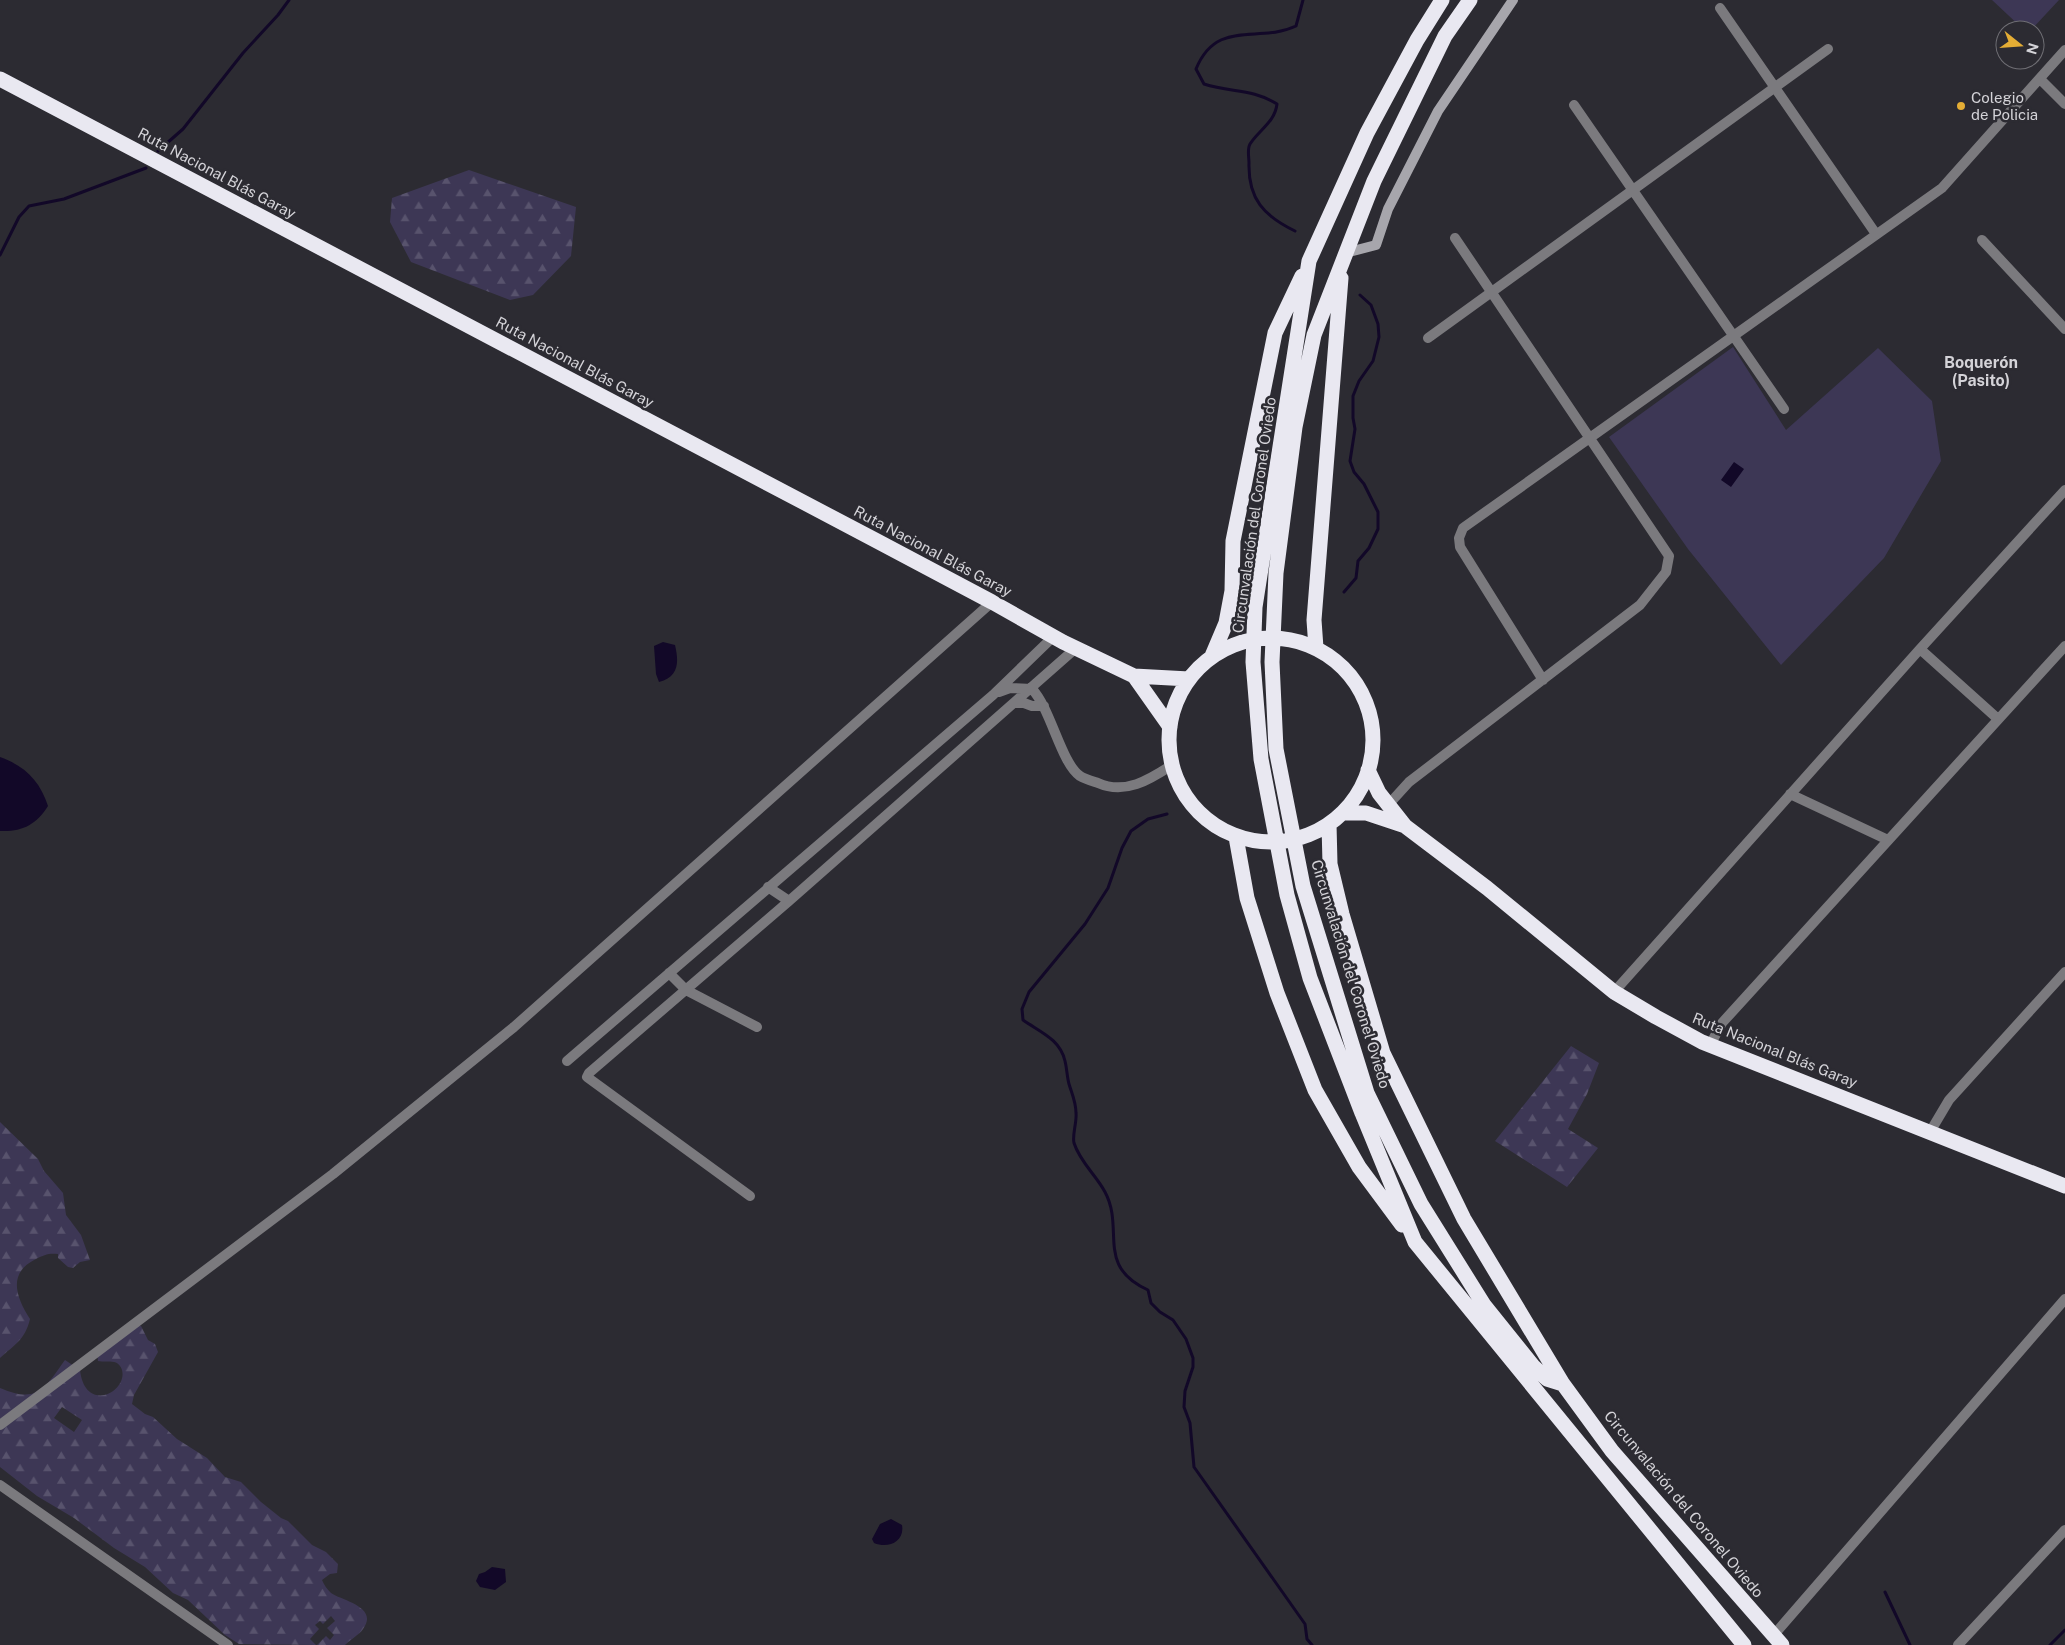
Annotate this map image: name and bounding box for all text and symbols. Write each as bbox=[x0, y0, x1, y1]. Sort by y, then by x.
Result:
north arrow bbox=[1995, 20, 2045, 70]
text: N bbox=[2023, 41, 2042, 56]
place label: Colegio de Policia bbox=[1971, 89, 2038, 123]
marker: Colegio de Policia bbox=[1955, 100, 1967, 112]
street label: Ruta Nacional Blás Garay bbox=[135, 124, 299, 222]
street label: Ruta Nacional Blás Garay bbox=[493, 313, 657, 411]
district label: Boquerón (Pasito) bbox=[1944, 353, 2018, 390]
street label: Circunvalación del Coronel Oviedo bbox=[1229, 396, 1279, 634]
street label: Ruta Nacional Blás Garay bbox=[851, 502, 1015, 600]
street label: Circunvalación del Coronel Oviedo bbox=[1308, 858, 1394, 1090]
street label: Ruta Nacional Blás Garay bbox=[1690, 1009, 1860, 1091]
street label: Circunvalación del Coronel Oviedo bbox=[1601, 1407, 1767, 1601]

